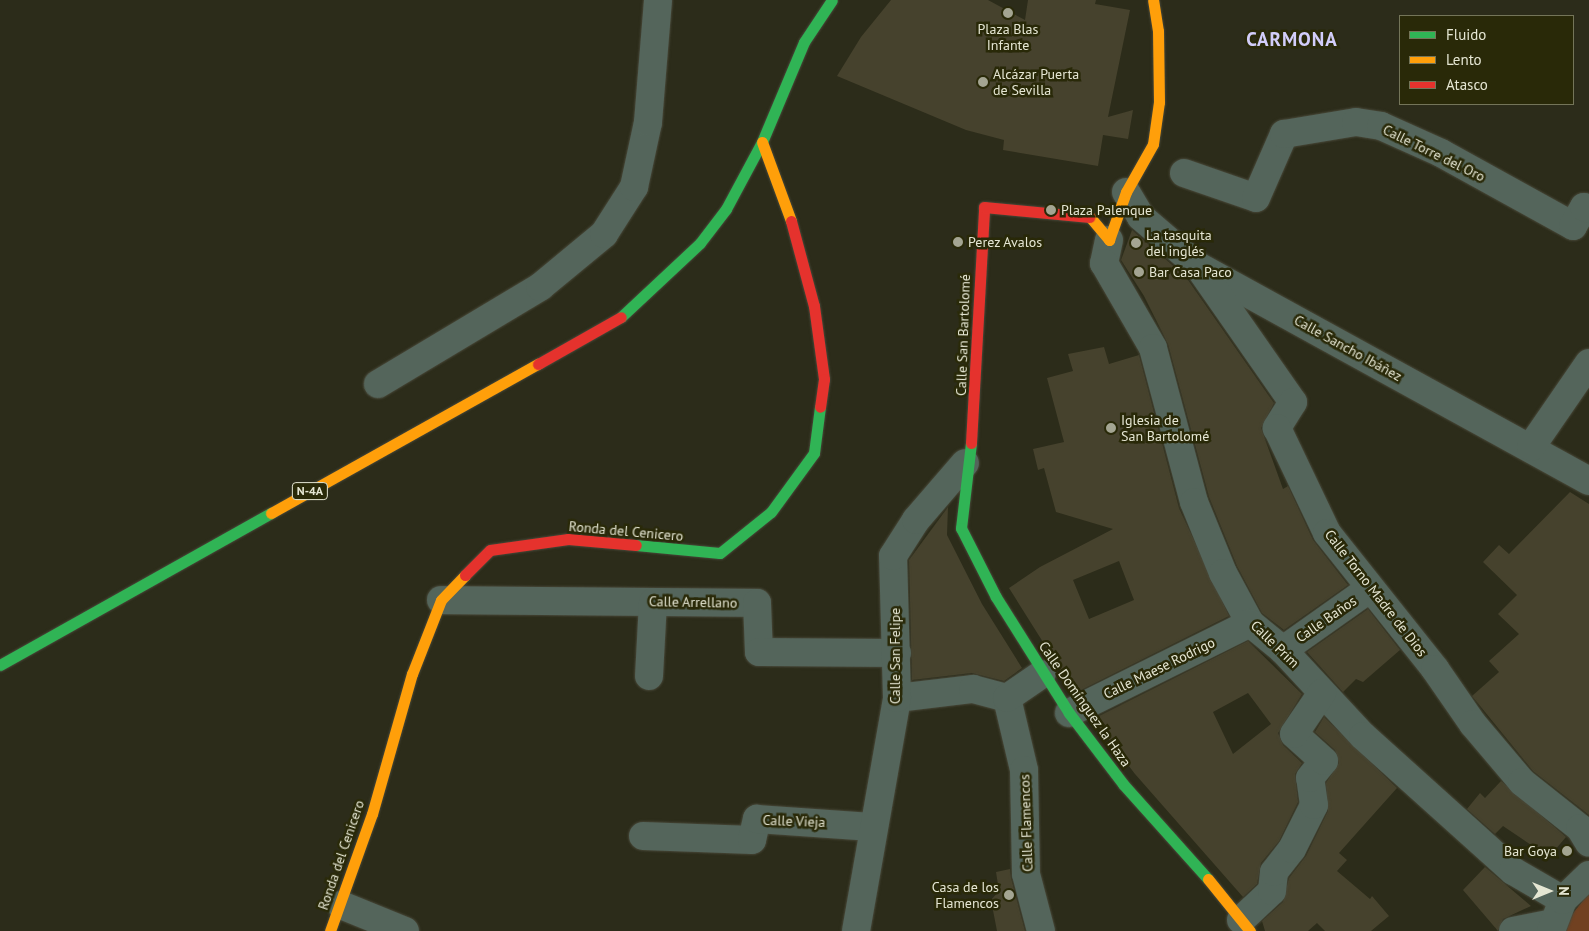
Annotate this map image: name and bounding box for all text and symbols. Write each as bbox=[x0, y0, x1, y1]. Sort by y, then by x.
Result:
marker: Plaza Blas Infante bbox=[1002, 7, 1014, 19]
legend bbox=[1399, 15, 1574, 105]
place label: Plaza Blas Infante bbox=[978, 21, 1038, 54]
text: Fluido bbox=[1446, 25, 1486, 44]
district label: CARMONA bbox=[1245, 29, 1339, 51]
text: Lento bbox=[1446, 50, 1482, 69]
place label: Alcázar Puerta de Sevilla bbox=[993, 66, 1079, 98]
text: Atasco bbox=[1446, 75, 1488, 94]
marker: Alcázar Puerta de Sevilla bbox=[977, 76, 989, 88]
street label: Calle Torre del Oro bbox=[1380, 121, 1488, 185]
place label: Plaza Palenque bbox=[1061, 202, 1152, 218]
marker: Plaza Palenque bbox=[1045, 204, 1057, 216]
place label: La tasquita del inglés bbox=[1146, 227, 1212, 260]
place label: Perez Avalos bbox=[968, 234, 1043, 250]
marker: Perez Avalos bbox=[952, 236, 964, 248]
marker: La tasquita del inglés bbox=[1130, 237, 1142, 249]
place label: Bar Casa Paco bbox=[1149, 264, 1232, 280]
marker: Bar Casa Paco bbox=[1133, 266, 1145, 278]
street label: Calle San Bartolomé bbox=[952, 274, 974, 396]
street label: Calle Sancho Ibáñez bbox=[1291, 311, 1405, 385]
place label: Iglesia de San Bartolomé bbox=[1121, 412, 1209, 444]
marker: Iglesia de San Bartolomé bbox=[1105, 422, 1117, 434]
road number: N-4A bbox=[291, 482, 329, 501]
street label: Ronda del Cenicero bbox=[568, 518, 684, 544]
street label: Calle Torno Madre de Dios bbox=[1321, 526, 1431, 660]
street label: Calle Baños bbox=[1293, 592, 1359, 646]
street label: Calle Arrellano bbox=[648, 593, 738, 611]
street label: Calle San Felipe bbox=[887, 608, 903, 704]
street label: Calle Prim bbox=[1247, 617, 1303, 671]
street label: Calle Maese Rodrigo bbox=[1101, 634, 1217, 702]
street label: Calle Domínguez la Haza bbox=[1035, 638, 1135, 770]
street label: Calle Flamencos bbox=[1016, 774, 1036, 872]
street label: Ronda del Cenicero bbox=[314, 798, 368, 912]
street label: Calle Vieja bbox=[762, 812, 826, 830]
place label: Bar Goya bbox=[1504, 843, 1557, 859]
marker: Bar Goya bbox=[1561, 845, 1573, 857]
north arrow bbox=[1524, 866, 1574, 916]
place label: Casa de los Flamencos bbox=[932, 879, 999, 912]
text: N bbox=[1555, 886, 1573, 896]
marker: Casa de los Flamencos bbox=[1003, 889, 1015, 901]

